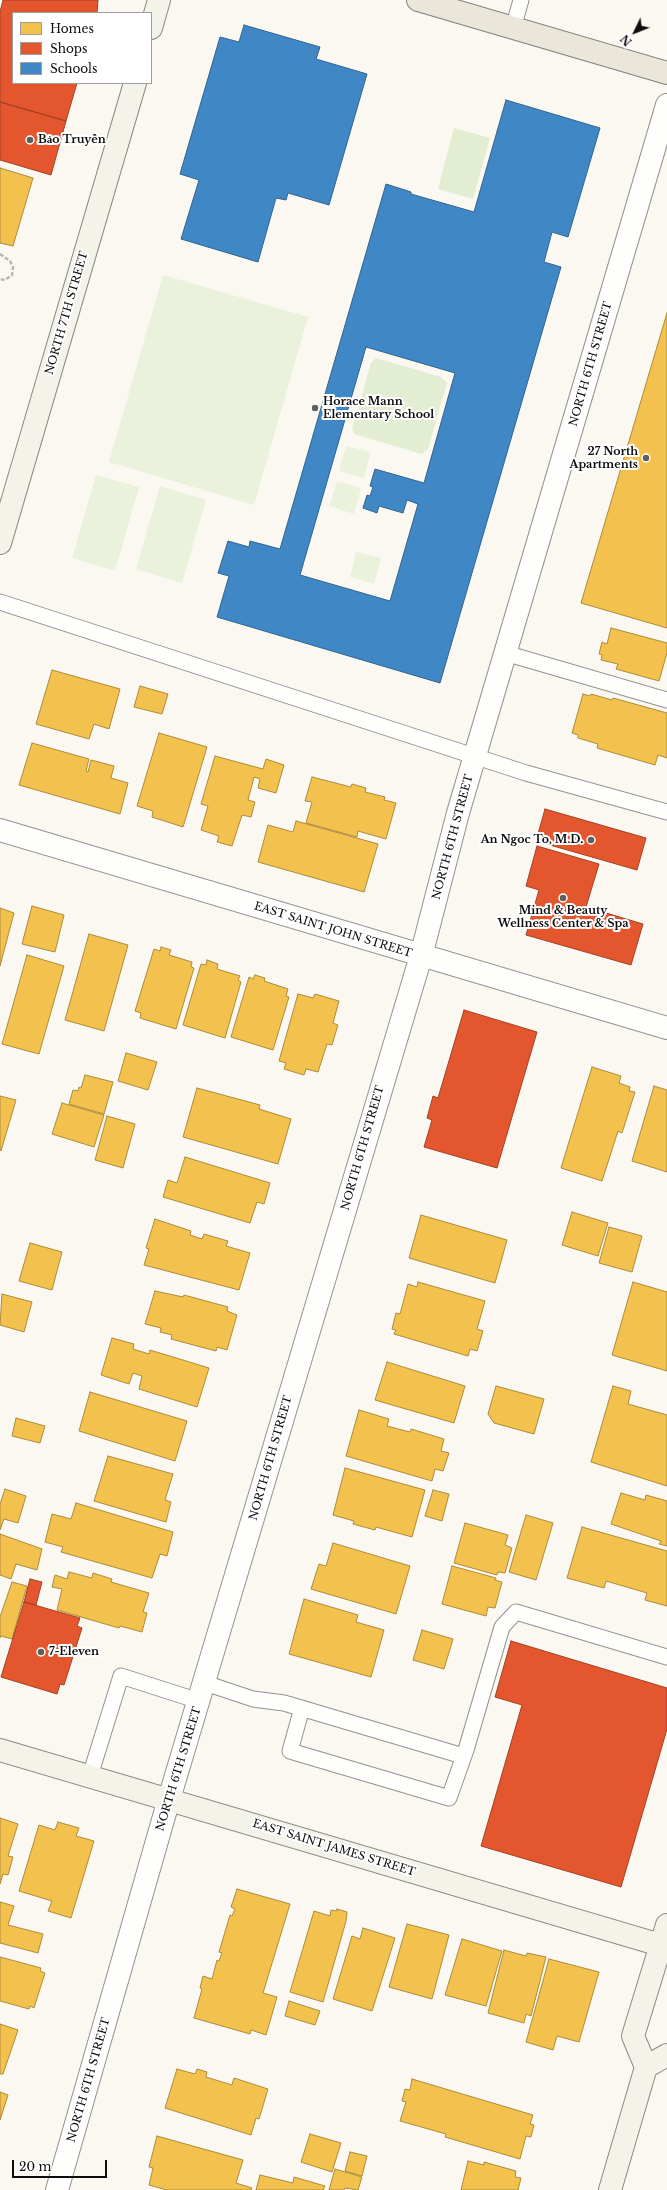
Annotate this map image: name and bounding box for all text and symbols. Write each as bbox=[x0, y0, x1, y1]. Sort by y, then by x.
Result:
legend bbox=[12, 12, 152, 84]
north arrow bbox=[615, 12, 655, 52]
text: Homes bbox=[50, 21, 94, 36]
text: N bbox=[618, 32, 635, 49]
text: Shops bbox=[50, 41, 87, 56]
text: Schools bbox=[50, 61, 97, 76]
place label: Bảo Truyền bbox=[38, 133, 107, 147]
marker: Bảo Truyền bbox=[25, 135, 35, 145]
street label: NORTH 7TH STREET bbox=[43, 250, 91, 376]
street label: NORTH 6TH STREET bbox=[567, 300, 615, 428]
place label: Horace Mann Elementary School bbox=[323, 395, 434, 421]
marker: Horace Mann Elementary School bbox=[310, 403, 320, 413]
place label: 27 North Apartments bbox=[570, 445, 638, 471]
marker: 27 North Apartments bbox=[641, 453, 651, 463]
street label: NORTH 6TH STREET bbox=[430, 773, 476, 901]
place label: An Ngoc To, M.D. bbox=[481, 833, 583, 847]
marker: An Ngoc To, M.D. bbox=[586, 835, 596, 845]
marker: Mind & Beauty Wellness Center & Spa bbox=[558, 893, 568, 903]
street label: EAST SAINT JOHN STREET bbox=[252, 900, 414, 960]
place label: Mind & Beauty Wellness Center & Spa bbox=[498, 904, 628, 930]
street label: NORTH 6TH STREET bbox=[339, 1084, 387, 1212]
street label: NORTH 6TH STREET bbox=[247, 1394, 295, 1522]
place label: 7-Eleven bbox=[49, 1645, 99, 1659]
marker: 7-Eleven bbox=[36, 1647, 46, 1657]
street label: NORTH 6TH STREET bbox=[154, 1705, 204, 1833]
street label: EAST SAINT JAMES STREET bbox=[251, 1817, 417, 1879]
street label: NORTH 6TH STREET bbox=[65, 2016, 113, 2144]
scale bar bbox=[14, 2152, 109, 2178]
text: 20 m bbox=[19, 2159, 51, 2174]

